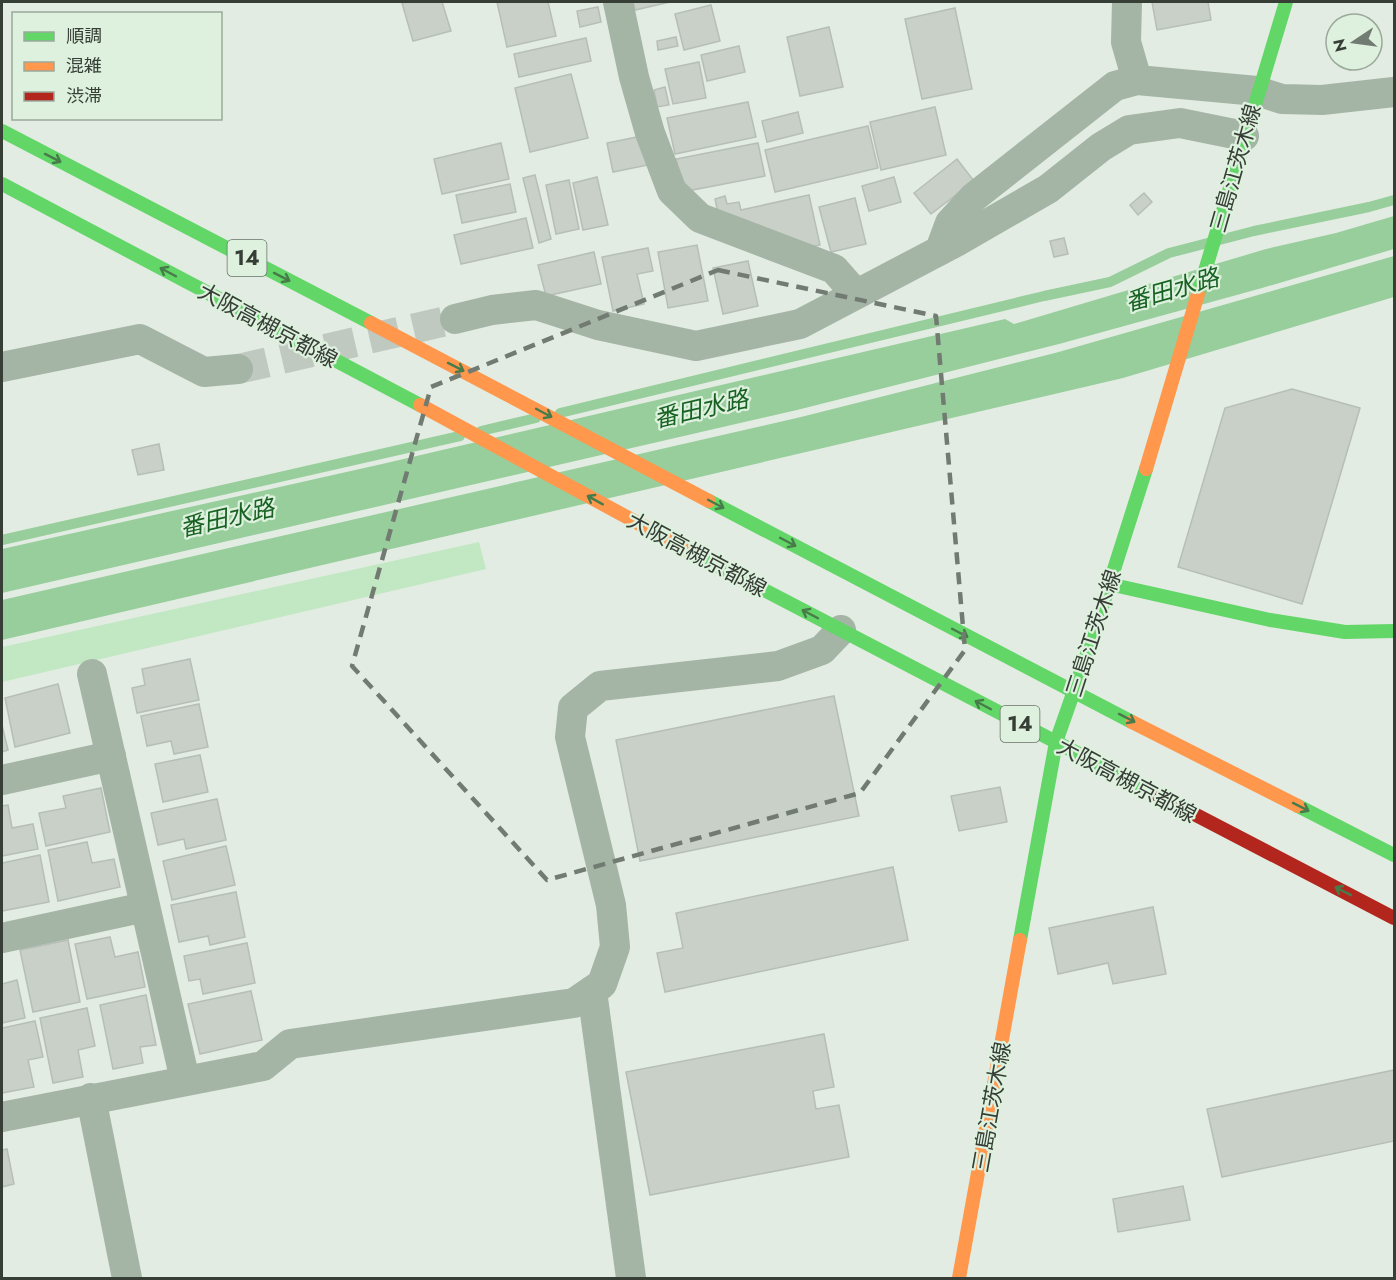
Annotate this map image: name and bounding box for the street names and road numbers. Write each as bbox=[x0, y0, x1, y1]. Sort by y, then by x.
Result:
street label: 三島江茨木線 bbox=[1201, 100, 1269, 236]
road number: 14 bbox=[228, 240, 266, 276]
street label: 大阪高槻京都線 bbox=[192, 275, 344, 375]
street label: 大阪高槻京都線 bbox=[621, 504, 773, 604]
street label: 三島江茨木線 bbox=[1057, 565, 1129, 701]
road number: 14 bbox=[1000, 706, 1040, 742]
street label: 大阪高槻京都線 bbox=[1051, 730, 1203, 830]
street label: 三島江茨木線 bbox=[964, 1039, 1018, 1175]

